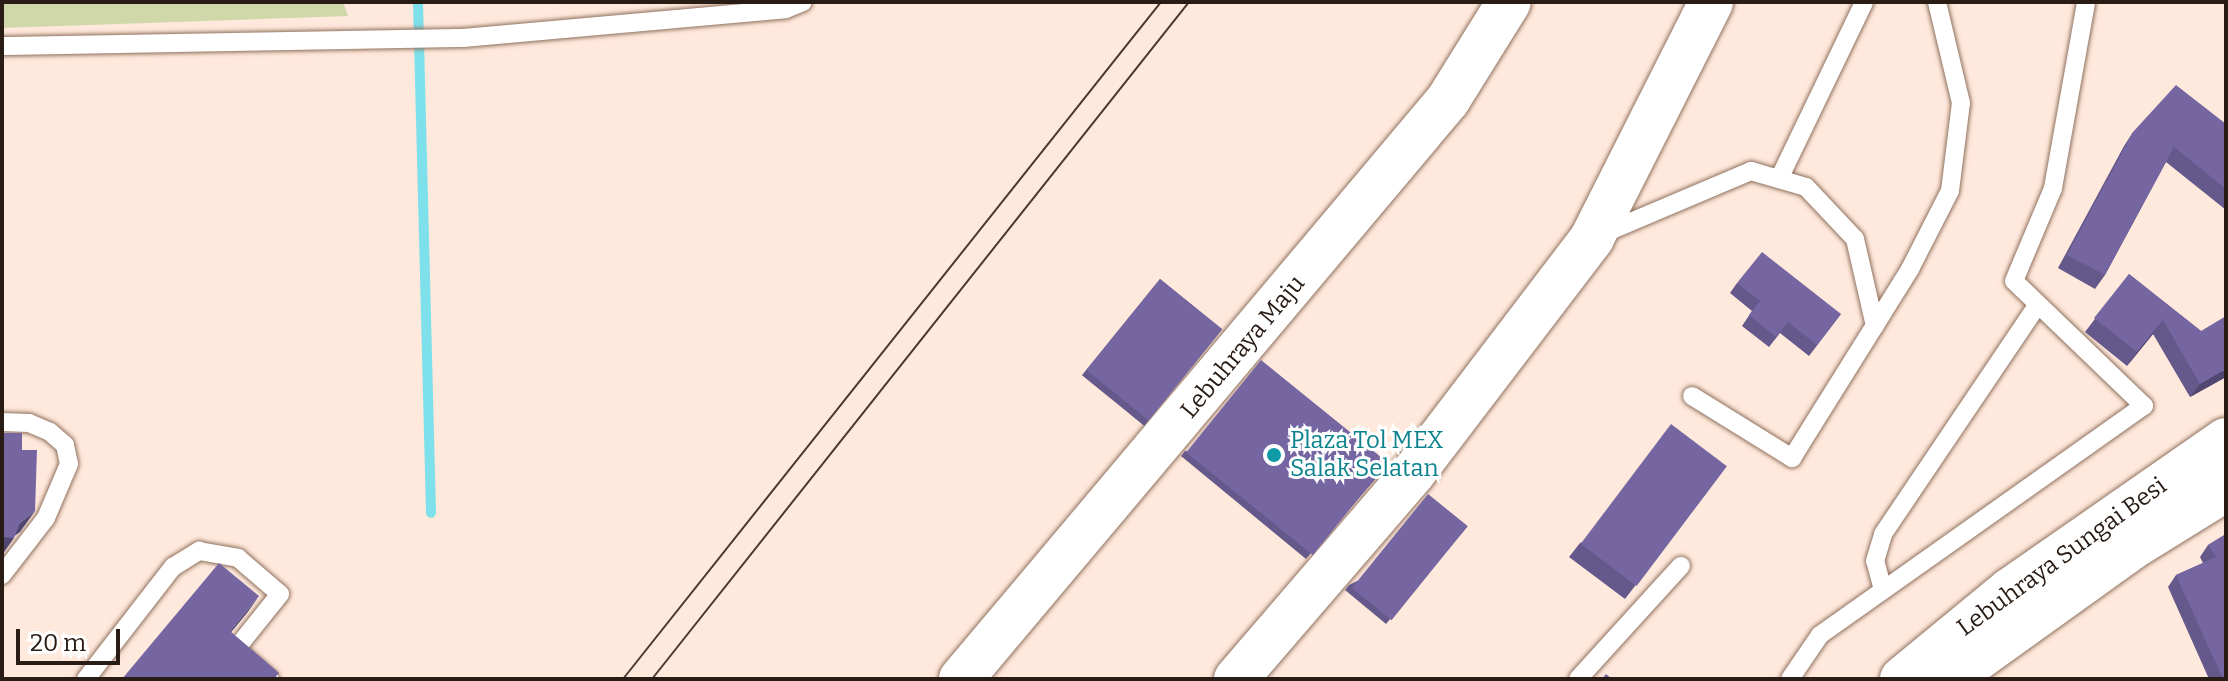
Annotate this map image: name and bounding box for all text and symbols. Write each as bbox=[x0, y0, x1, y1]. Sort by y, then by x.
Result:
street label: Lebuhraya Maju bbox=[1175, 270, 1311, 424]
place label: Plaza Tol MEX Salak Selatan bbox=[1290, 427, 1443, 483]
marker: Plaza Tol MEX Salak Selatan bbox=[1265, 446, 1283, 464]
street label: Lebuhraya Sungai Besi bbox=[1952, 471, 2172, 643]
scale bar bbox=[20, 613, 124, 663]
text: 20 m bbox=[30, 629, 86, 657]

